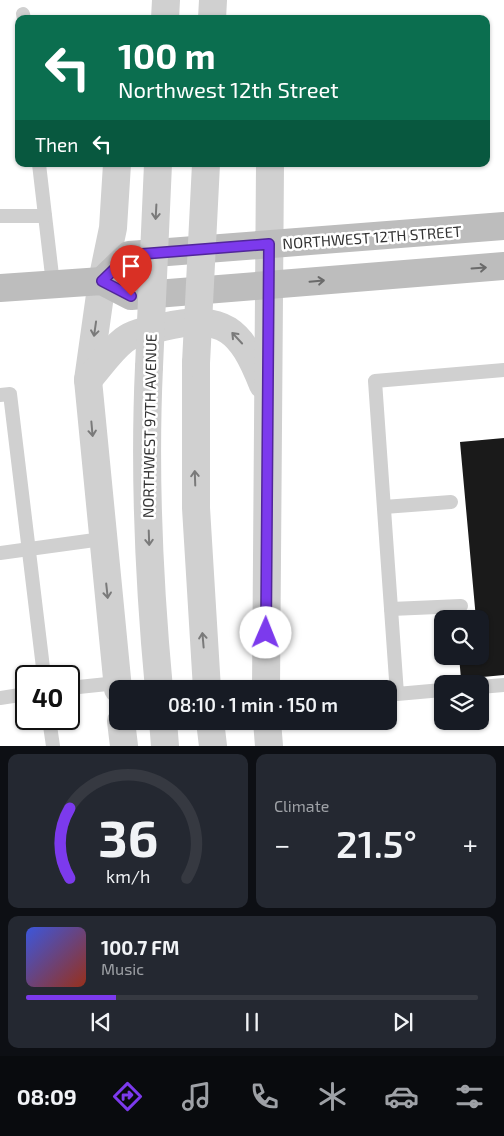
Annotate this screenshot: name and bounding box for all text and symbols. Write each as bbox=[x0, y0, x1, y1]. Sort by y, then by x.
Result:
text: 100 m bbox=[118, 34, 216, 76]
icon: left bbox=[35, 35, 100, 100]
text: Northwest 12th Street bbox=[118, 76, 339, 102]
icon: left bbox=[88, 130, 116, 158]
text: Then bbox=[35, 133, 78, 156]
one-way arrow bbox=[151, 204, 160, 220]
street label: NORTHWEST 12TH STREET bbox=[282, 222, 462, 252]
pin bbox=[110, 245, 152, 296]
icon: arrive bbox=[117, 252, 145, 280]
one-way arrow bbox=[471, 264, 487, 273]
one-way arrow bbox=[309, 276, 325, 285]
one-way arrow bbox=[90, 321, 100, 337]
one-way arrow bbox=[231, 331, 243, 344]
street label: NORTHWEST 97TH AVENUE bbox=[138, 334, 160, 518]
one-way arrow bbox=[87, 421, 97, 437]
one-way arrow bbox=[190, 470, 200, 486]
one-way arrow bbox=[144, 530, 153, 546]
one-way arrow bbox=[102, 582, 112, 598]
position arrow bbox=[239, 606, 291, 658]
map controls bbox=[434, 610, 489, 730]
button: search bbox=[434, 610, 489, 665]
one-way arrow bbox=[198, 632, 208, 648]
speed limit sign: 40 bbox=[15, 665, 80, 730]
button: layers bbox=[434, 675, 489, 730]
text: 08:10 · 1 min · 150 m bbox=[168, 693, 338, 716]
text: Climate bbox=[274, 796, 329, 815]
text: 36 bbox=[98, 805, 158, 867]
text: 21.5° bbox=[336, 820, 417, 866]
text: − bbox=[274, 827, 290, 861]
text: + bbox=[463, 827, 478, 861]
text: km/h bbox=[106, 865, 150, 887]
text: 100.7 FM bbox=[101, 936, 179, 959]
text: Music bbox=[101, 959, 144, 978]
icon: previous bbox=[87, 1008, 115, 1036]
icon: pause bbox=[238, 1008, 266, 1036]
icon: next bbox=[389, 1008, 417, 1036]
icon: directions bbox=[110, 1079, 145, 1114]
icon: music bbox=[179, 1079, 214, 1114]
icon: phone bbox=[247, 1079, 282, 1114]
icon: climate bbox=[315, 1079, 350, 1114]
icon: car bbox=[384, 1079, 419, 1114]
icon: filters bbox=[452, 1079, 487, 1114]
text: 08:09 bbox=[17, 1083, 77, 1109]

